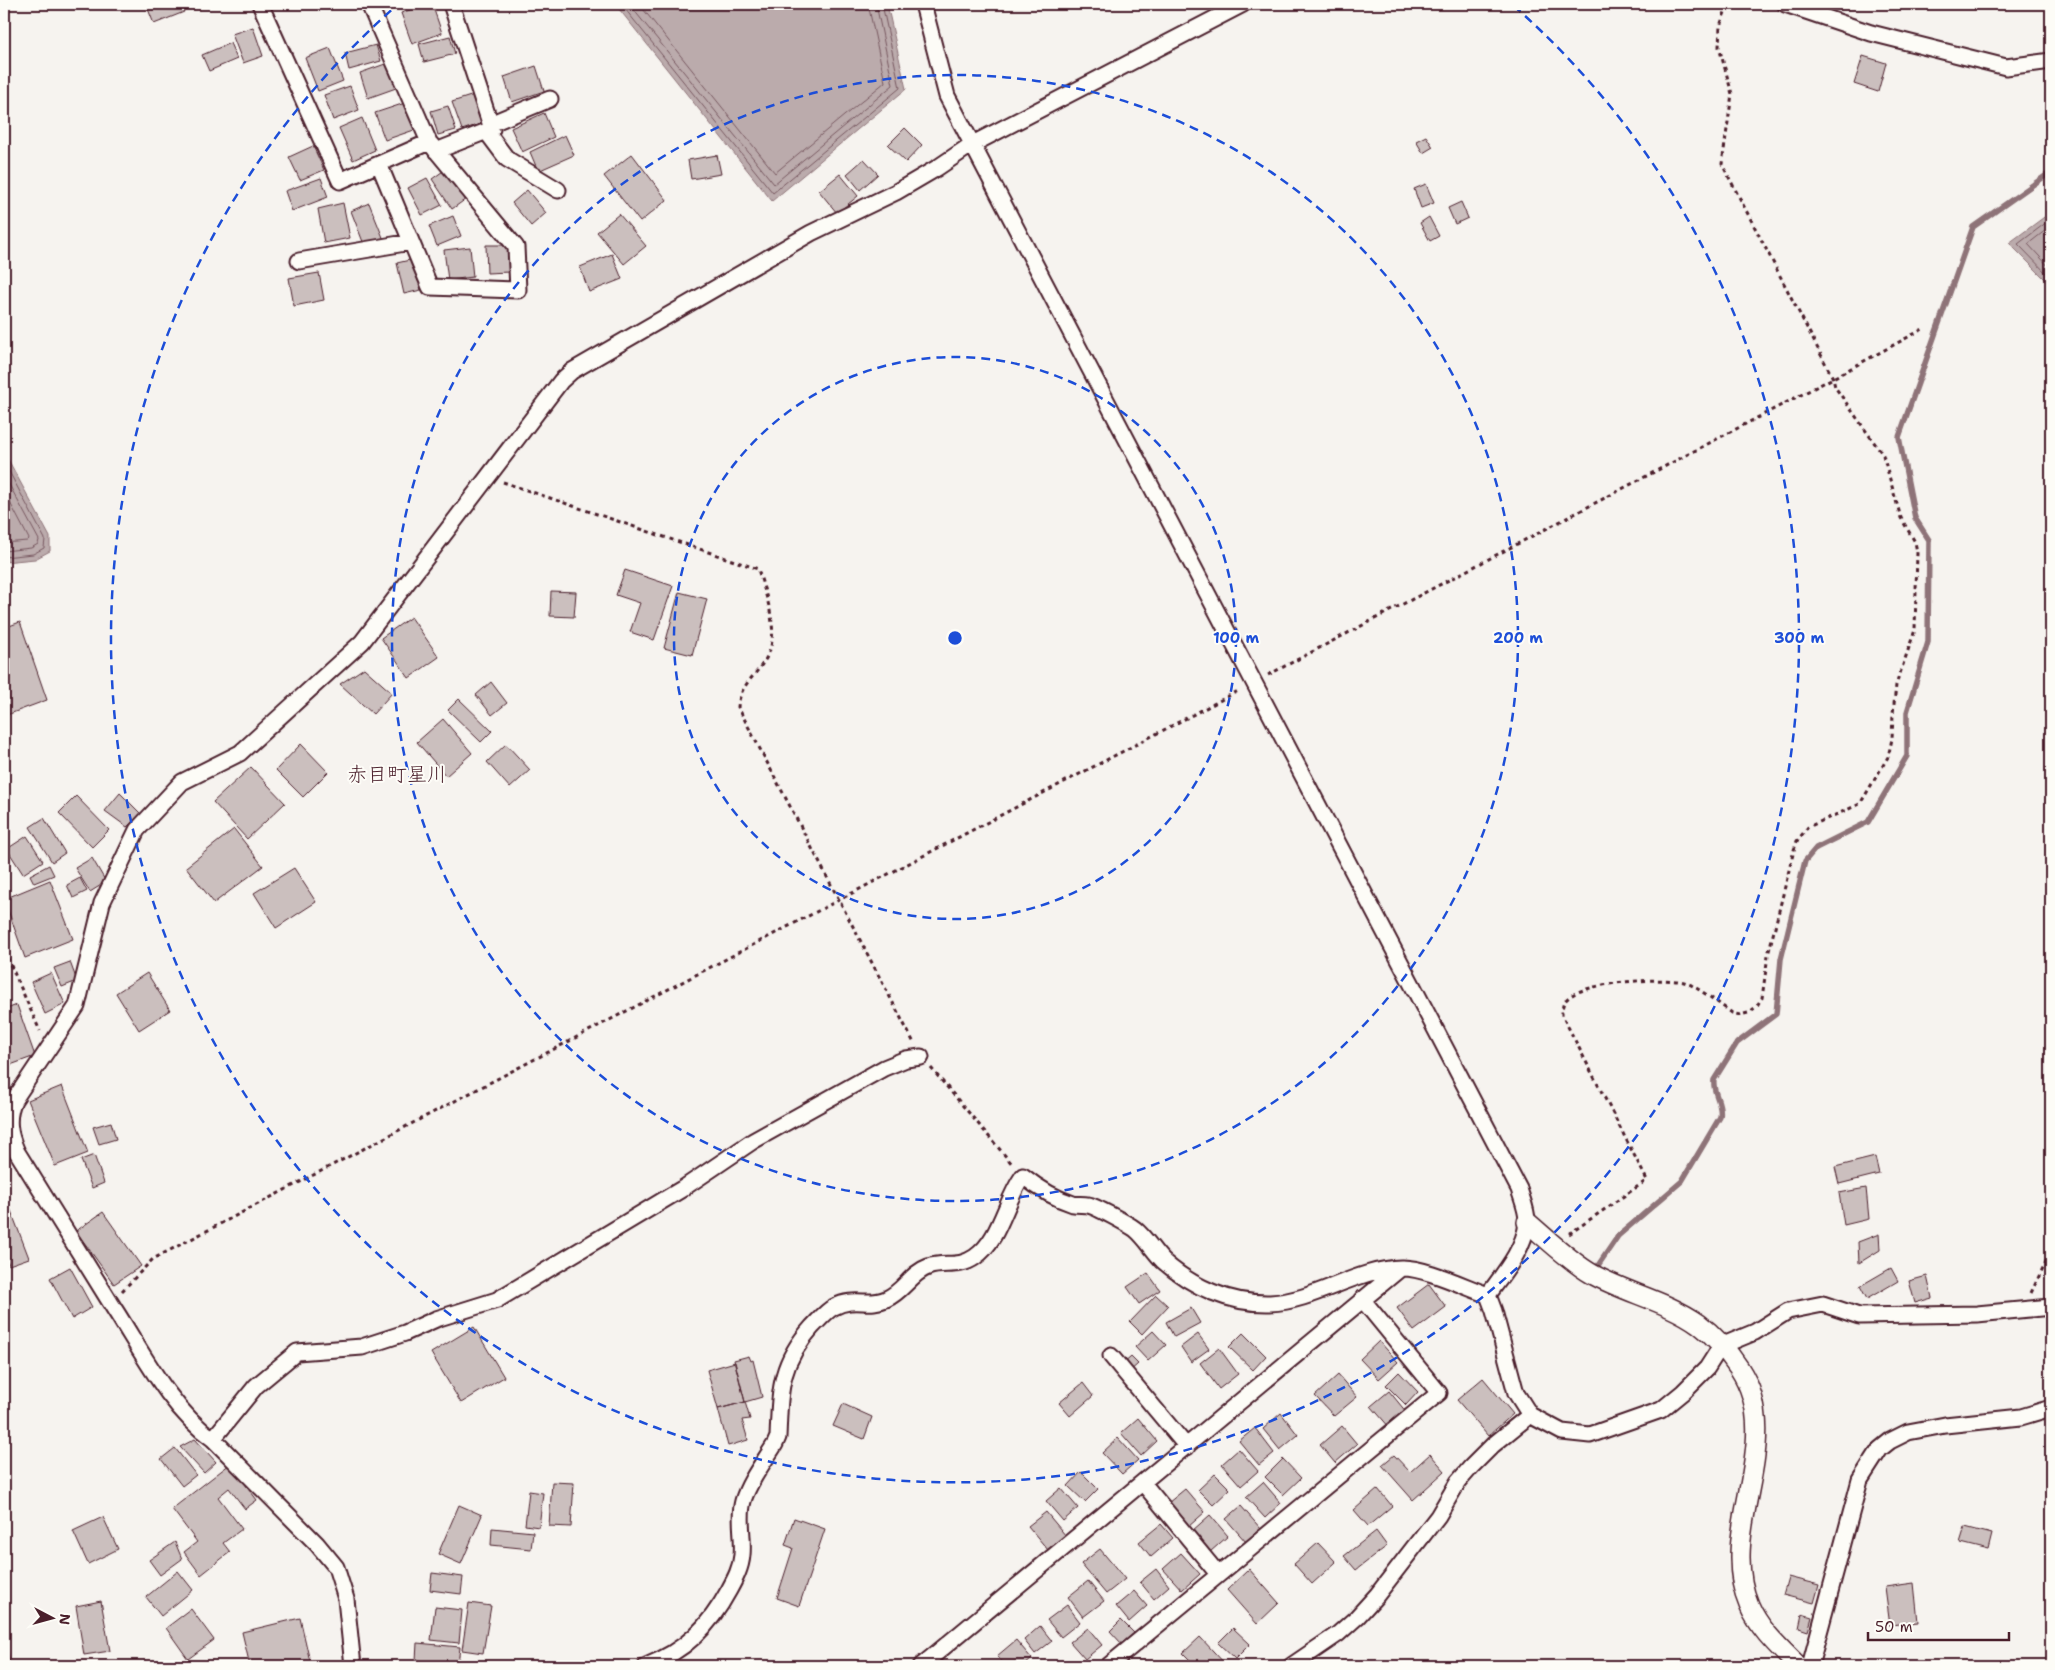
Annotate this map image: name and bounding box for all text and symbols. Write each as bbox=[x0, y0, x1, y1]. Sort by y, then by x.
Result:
text: 100 m bbox=[1213, 628, 1259, 648]
text: 200 m bbox=[1493, 628, 1543, 648]
text: 300 m bbox=[1774, 628, 1824, 648]
centre of rings bbox=[946, 629, 964, 647]
district label: 赤目町星川 bbox=[347, 761, 447, 787]
north arrow bbox=[28, 1592, 78, 1642]
scale bar bbox=[1868, 1610, 2009, 1642]
text: N bbox=[55, 1613, 74, 1626]
text: 50 m bbox=[1875, 1617, 1913, 1637]

